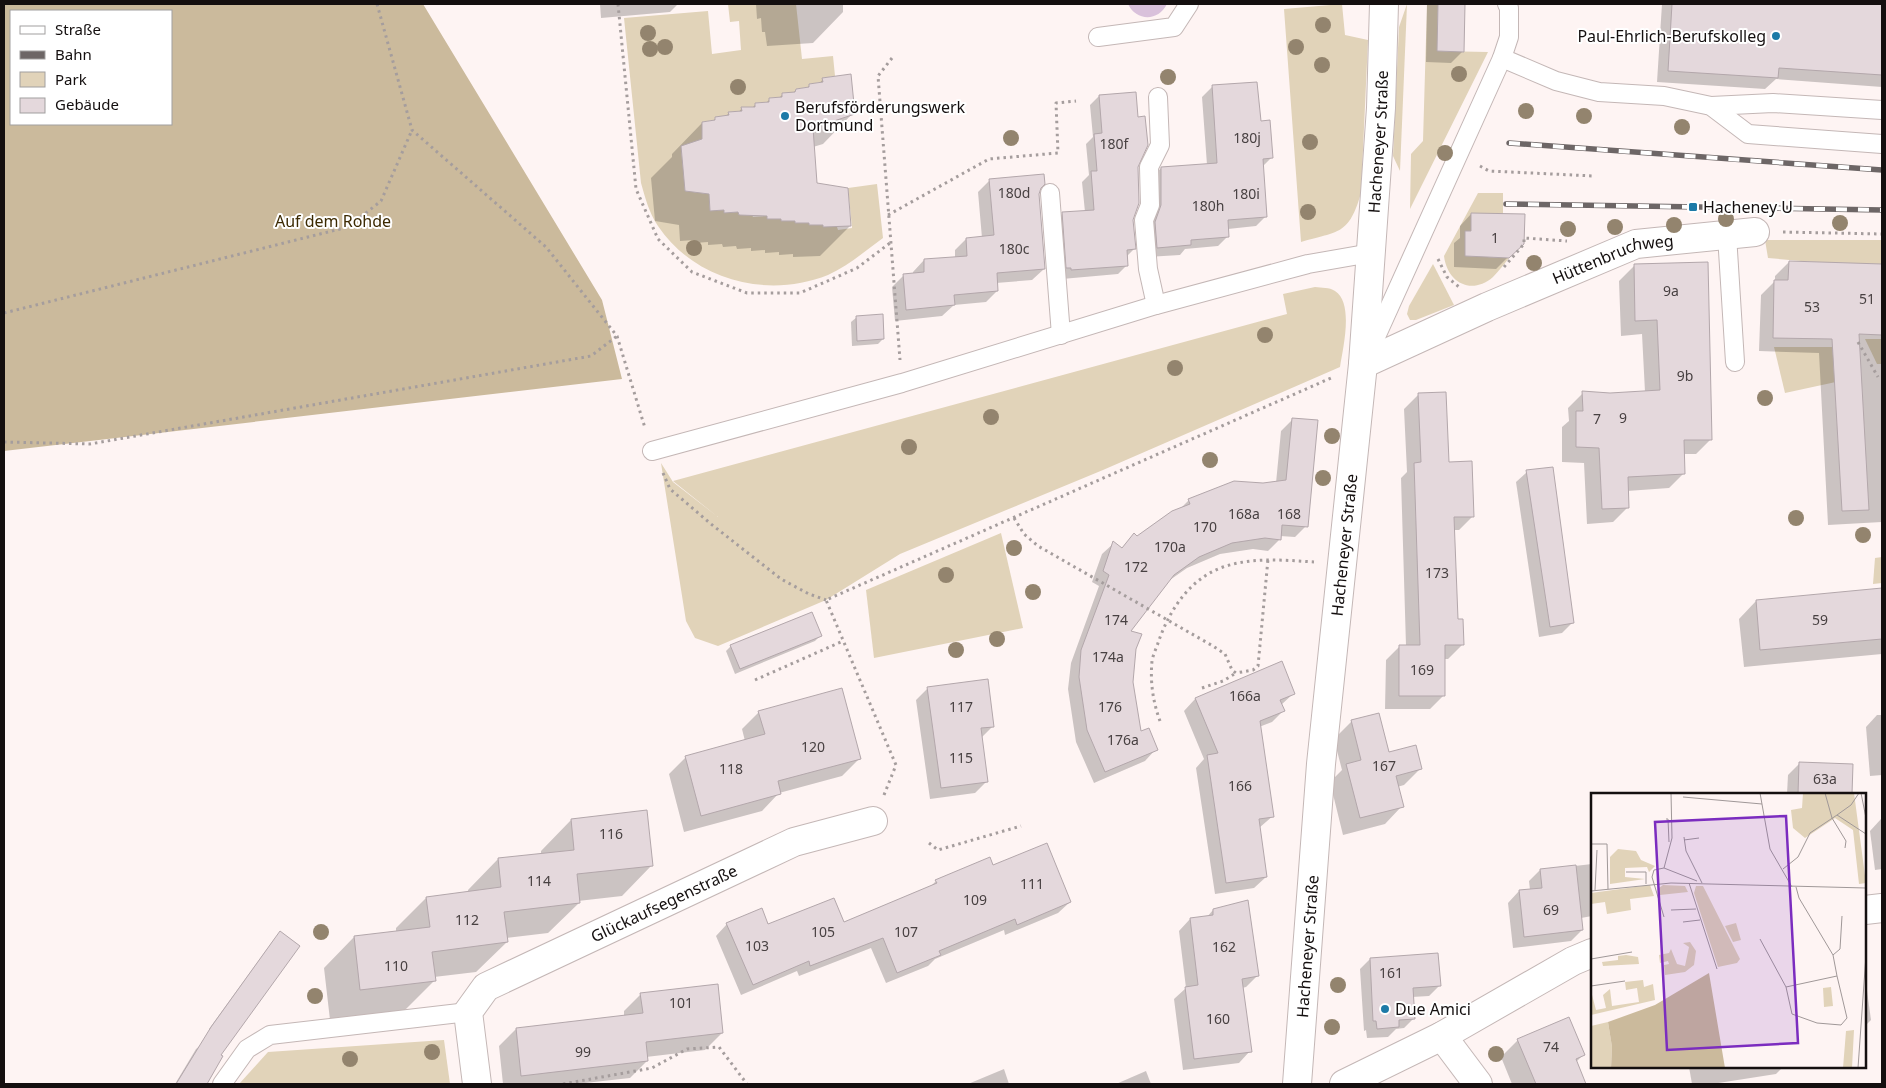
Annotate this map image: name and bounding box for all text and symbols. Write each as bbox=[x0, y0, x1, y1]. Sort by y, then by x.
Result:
legend bbox=[10, 10, 172, 125]
text: Straße bbox=[55, 19, 101, 39]
place label: Paul-Ehrlich-Berufskolleg bbox=[1577, 25, 1766, 47]
marker: Paul-Ehrlich-Berufskolleg bbox=[1770, 30, 1782, 42]
text: Bahn bbox=[55, 44, 92, 64]
text: Park bbox=[55, 69, 87, 89]
street label: Hacheneyer Straße bbox=[1363, 70, 1393, 214]
text: Gebäude bbox=[55, 94, 119, 114]
place label: Berufsförderungswerk Dortmund bbox=[795, 96, 966, 136]
marker: Berufsförderungswerk Dortmund bbox=[779, 110, 791, 122]
house number: 180j bbox=[1233, 128, 1261, 147]
house number: 180f bbox=[1100, 134, 1130, 153]
house number: 180d bbox=[998, 183, 1030, 202]
house number: 180i bbox=[1232, 184, 1260, 203]
house number: 180h bbox=[1192, 196, 1224, 215]
place label: Hacheney U bbox=[1703, 196, 1793, 218]
marker: Hacheney U bbox=[1687, 201, 1699, 213]
park label: Auf dem Rohde bbox=[275, 210, 391, 232]
house number: 1 bbox=[1491, 228, 1499, 247]
street label: Hüttenbruchweg bbox=[1549, 229, 1674, 289]
house number: 180c bbox=[999, 239, 1030, 258]
house number: 9a bbox=[1663, 281, 1679, 300]
house number: 51 bbox=[1859, 289, 1875, 308]
house number: 53 bbox=[1804, 297, 1820, 316]
house number: 9b bbox=[1677, 366, 1693, 385]
house number: 9 bbox=[1619, 408, 1627, 427]
house number: 7 bbox=[1593, 409, 1601, 428]
street label: Hacheneyer Straße bbox=[1326, 473, 1362, 617]
house number: 168a bbox=[1228, 504, 1260, 523]
house number: 168 bbox=[1277, 504, 1301, 523]
house number: 170 bbox=[1193, 517, 1217, 536]
house number: 170a bbox=[1154, 537, 1186, 556]
house number: 172 bbox=[1124, 557, 1148, 576]
house number: 173 bbox=[1425, 563, 1449, 582]
house number: 174 bbox=[1104, 610, 1128, 629]
house number: 59 bbox=[1812, 610, 1828, 629]
house number: 174a bbox=[1092, 647, 1124, 666]
house number: 169 bbox=[1410, 660, 1434, 679]
house number: 166a bbox=[1229, 686, 1261, 705]
house number: 117 bbox=[949, 697, 973, 716]
house number: 176 bbox=[1098, 697, 1122, 716]
house number: 176a bbox=[1107, 730, 1139, 749]
house number: 120 bbox=[801, 737, 825, 756]
house number: 115 bbox=[949, 748, 973, 767]
house number: 167 bbox=[1372, 756, 1396, 775]
house number: 118 bbox=[719, 759, 743, 778]
house number: 63a bbox=[1813, 769, 1837, 788]
house number: 166 bbox=[1228, 776, 1252, 795]
inset map bbox=[1591, 793, 1866, 1068]
house number: 116 bbox=[599, 824, 623, 843]
street label: Glückaufsegenstraße bbox=[587, 859, 741, 947]
house number: 114 bbox=[527, 871, 551, 890]
house number: 111 bbox=[1020, 874, 1044, 893]
street label: Hacheneyer Straße bbox=[1291, 874, 1324, 1019]
house number: 109 bbox=[963, 890, 987, 909]
house number: 69 bbox=[1543, 900, 1559, 919]
house number: 112 bbox=[455, 910, 479, 929]
house number: 105 bbox=[811, 922, 835, 941]
house number: 107 bbox=[894, 922, 918, 941]
house number: 103 bbox=[745, 936, 769, 955]
house number: 162 bbox=[1212, 937, 1236, 956]
house number: 110 bbox=[384, 956, 408, 975]
house number: 161 bbox=[1379, 963, 1403, 982]
house number: 101 bbox=[669, 993, 693, 1012]
place label: Due Amici bbox=[1395, 998, 1471, 1020]
marker: Due Amici bbox=[1379, 1003, 1391, 1015]
house number: 160 bbox=[1206, 1009, 1230, 1028]
house number: 74 bbox=[1543, 1037, 1559, 1056]
house number: 99 bbox=[575, 1042, 591, 1061]

